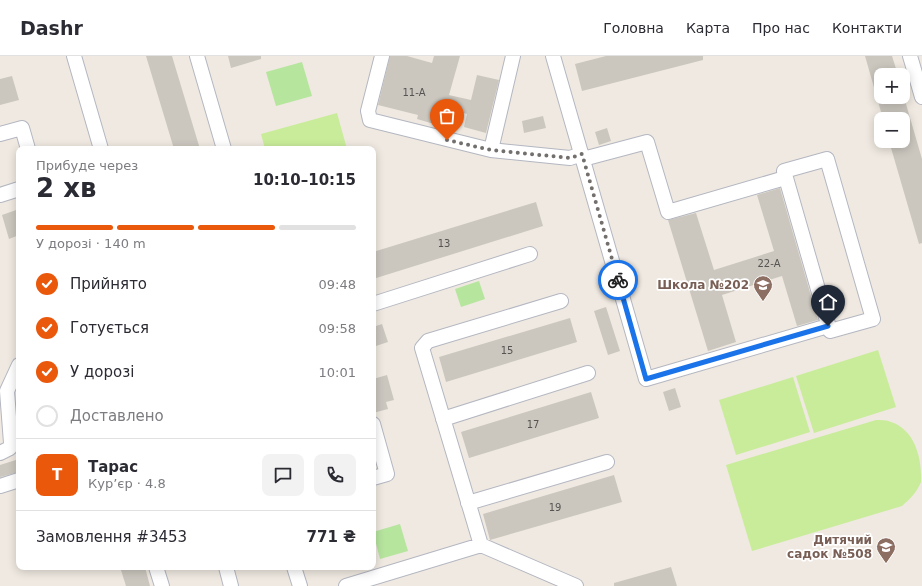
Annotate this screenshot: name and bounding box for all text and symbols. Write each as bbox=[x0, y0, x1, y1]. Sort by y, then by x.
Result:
text: Dashr bbox=[20, 17, 83, 39]
text: Головна bbox=[603, 20, 664, 36]
text: Карта bbox=[686, 20, 730, 36]
text: Про нас bbox=[752, 20, 810, 36]
text: Контакти bbox=[832, 20, 902, 36]
map controls bbox=[874, 68, 910, 148]
button: + bbox=[874, 68, 910, 104]
house number: 11-А bbox=[402, 87, 426, 98]
pin bbox=[430, 99, 464, 140]
icon: bag bbox=[436, 105, 458, 127]
button: − bbox=[874, 112, 910, 148]
text: Прибуде через bbox=[36, 158, 138, 173]
text: 10:10–10:15 bbox=[253, 171, 356, 189]
text: 2 хв bbox=[36, 173, 96, 203]
text: У дорозі · 140 m bbox=[36, 236, 146, 251]
house number: 13 bbox=[438, 238, 450, 249]
house number: 22-А bbox=[757, 258, 781, 269]
courier bbox=[598, 260, 638, 300]
icon: bike bbox=[607, 269, 629, 291]
icon: check bbox=[36, 273, 58, 295]
school or university icon: Школа №202 bbox=[752, 274, 774, 302]
text: Прийнято bbox=[70, 275, 147, 293]
text: 09:48 bbox=[319, 277, 356, 292]
place label: Школа №202 bbox=[657, 278, 749, 292]
pin bbox=[811, 285, 845, 326]
icon: home bbox=[817, 291, 839, 313]
icon: check bbox=[36, 317, 58, 339]
text: Готується bbox=[70, 319, 149, 337]
text: 09:58 bbox=[319, 321, 356, 336]
house number: 15 bbox=[501, 345, 513, 356]
icon: check bbox=[36, 361, 58, 383]
text: У дорозі bbox=[70, 363, 134, 381]
text: 10:01 bbox=[319, 365, 356, 380]
text: Доставлено bbox=[70, 407, 164, 425]
house number: 17 bbox=[527, 419, 539, 430]
button: chat bbox=[262, 454, 304, 496]
button: phone bbox=[314, 454, 356, 496]
text: Тарас bbox=[88, 458, 138, 476]
text: Т bbox=[52, 466, 62, 484]
text: Кур’єр · 4.8 bbox=[88, 476, 166, 491]
house number: 19 bbox=[549, 502, 561, 513]
text: Замовлення #3453 bbox=[36, 528, 187, 546]
text: 771 ₴ bbox=[307, 528, 356, 546]
place label: Дитячий садок №508 bbox=[787, 533, 872, 561]
school or university icon: Дитячий садок №508 bbox=[875, 536, 897, 564]

